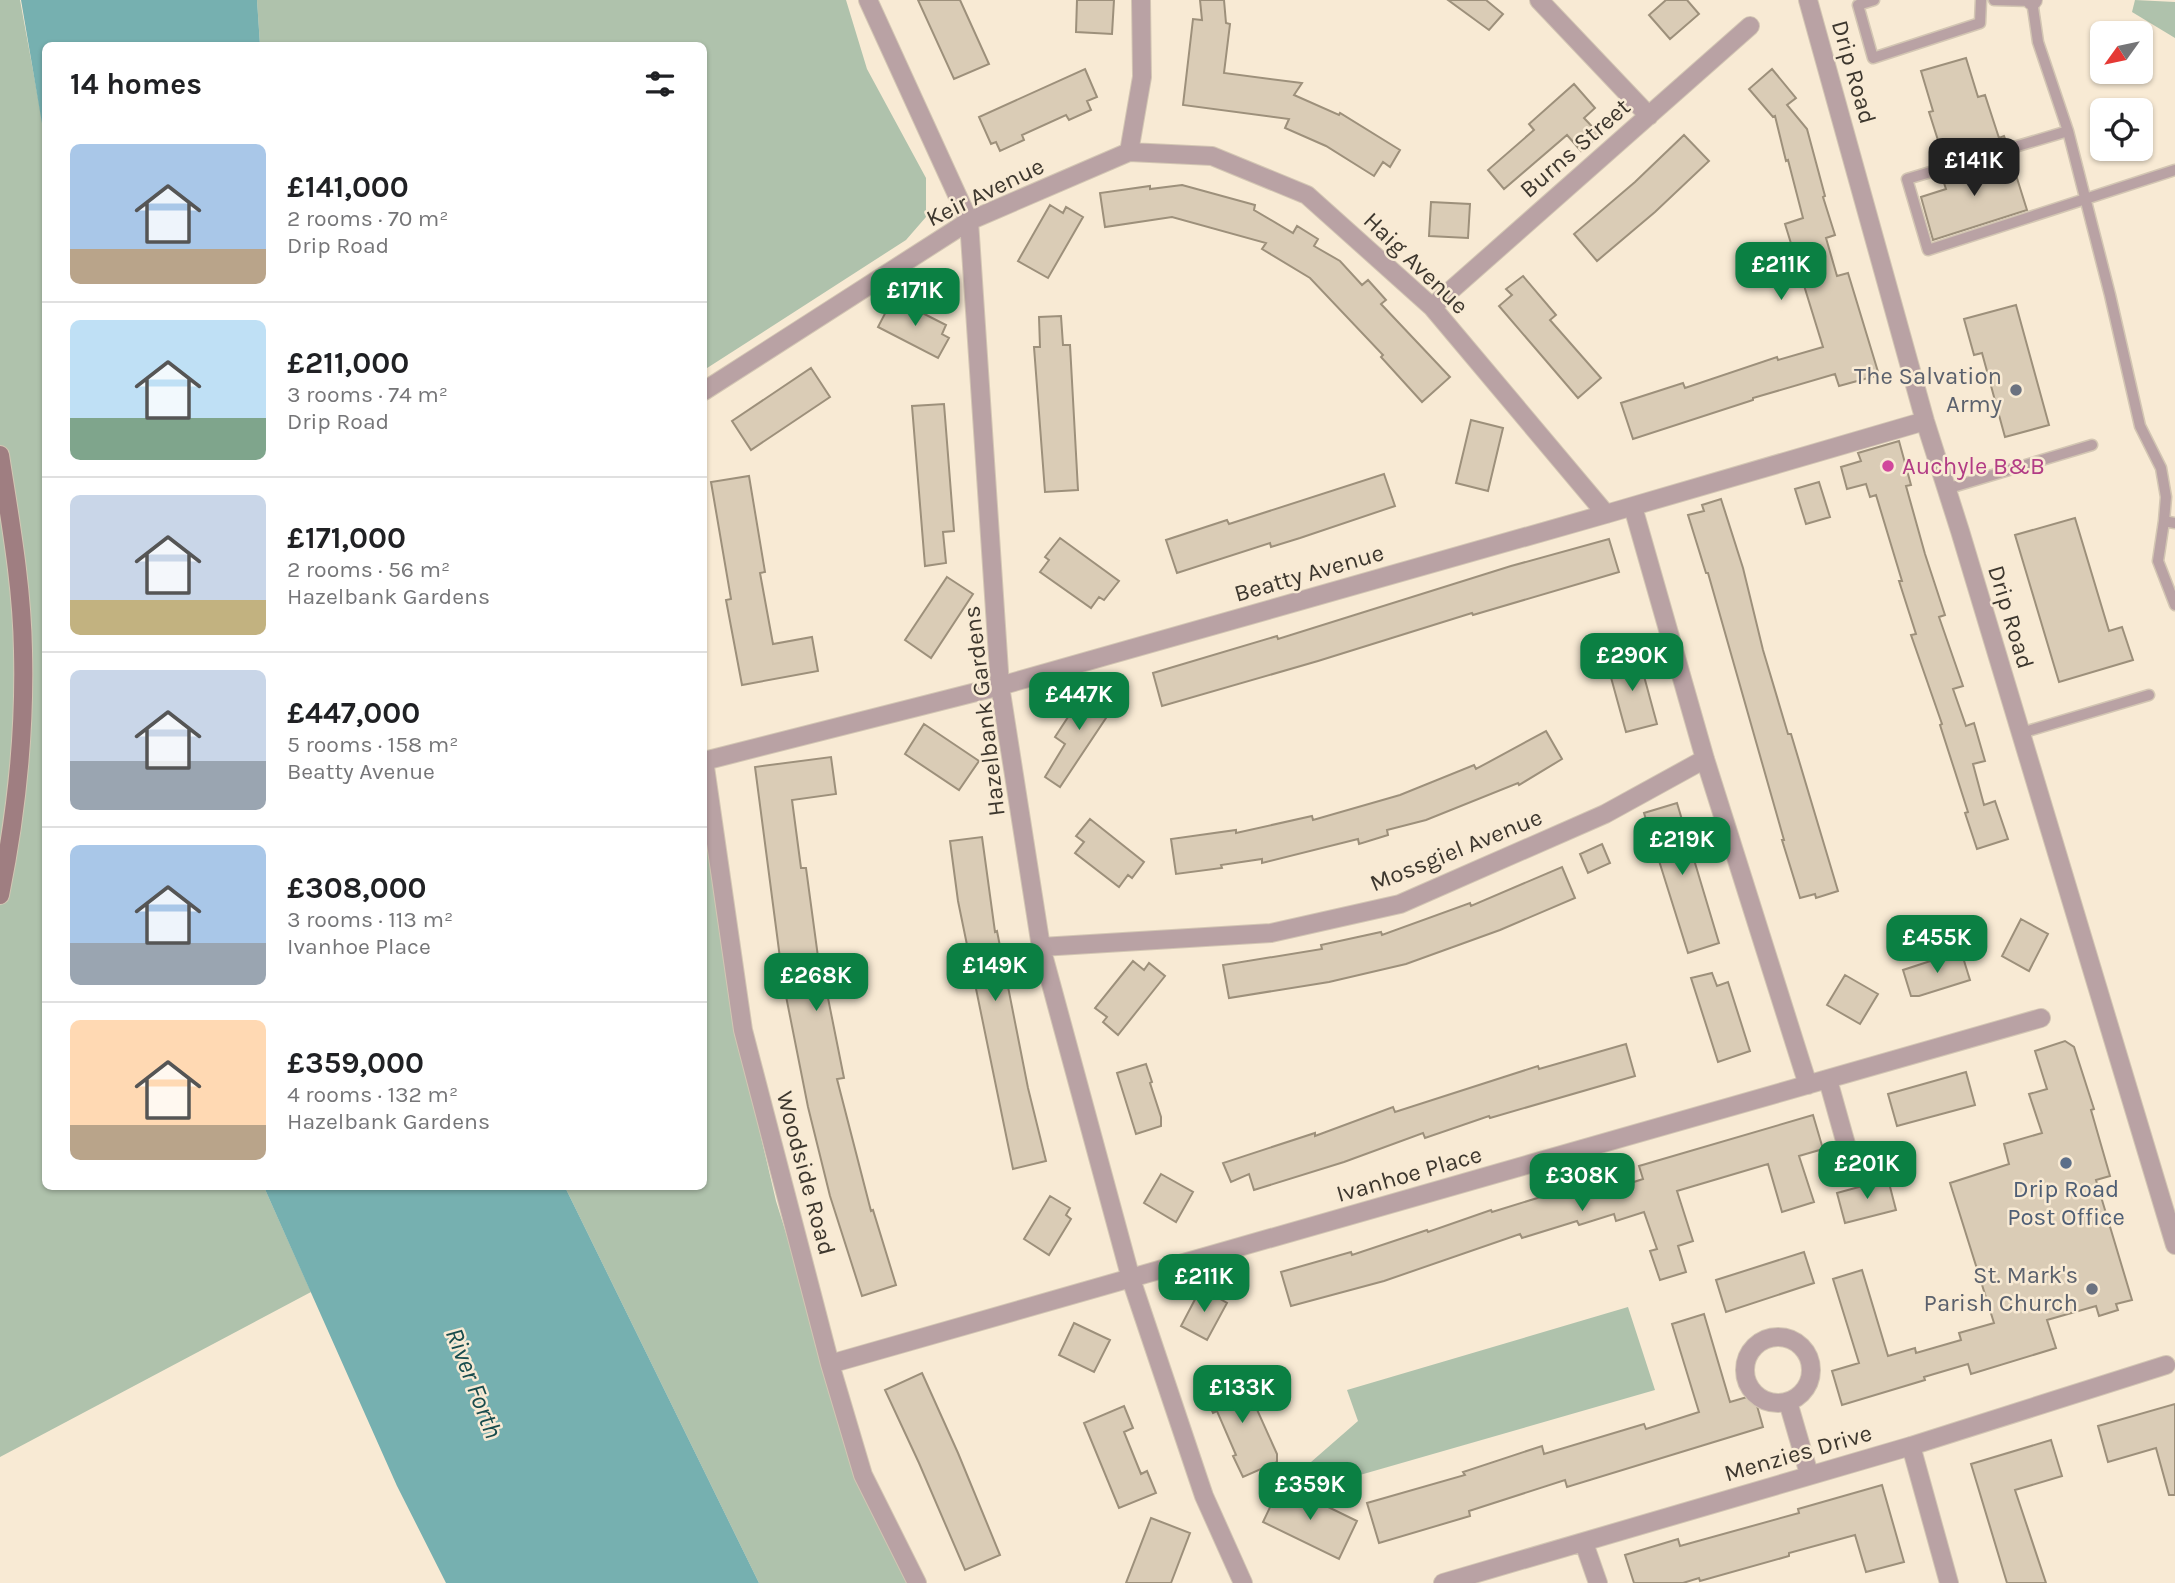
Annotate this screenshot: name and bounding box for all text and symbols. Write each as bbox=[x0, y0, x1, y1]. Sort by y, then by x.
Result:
street label: Drip Road bbox=[1826, 17, 1882, 127]
north arrow bbox=[2090, 21, 2152, 84]
map controls bbox=[2090, 21, 2153, 161]
icon: filters bbox=[641, 65, 679, 103]
text: 14 homes bbox=[70, 66, 202, 102]
street label: Burns Street bbox=[1514, 93, 1636, 203]
button: locate bbox=[2090, 98, 2153, 161]
pin: £141K bbox=[1925, 138, 2023, 198]
text: £141K bbox=[1945, 147, 2003, 174]
street label: Keir Avenue bbox=[922, 151, 1048, 233]
text: £141,000 bbox=[287, 169, 409, 205]
icon: home bbox=[126, 172, 210, 256]
text: 2 rooms · 70 m² bbox=[287, 205, 449, 232]
street label: Haig Avenue bbox=[1358, 206, 1474, 320]
text: Drip Road bbox=[287, 232, 389, 259]
pin: £211K bbox=[1732, 243, 1830, 302]
text: £211K bbox=[1751, 251, 1811, 278]
pin: £171K bbox=[866, 268, 964, 328]
text: £171K bbox=[887, 277, 943, 304]
text: £211,000 bbox=[287, 345, 409, 381]
icon: home bbox=[126, 348, 210, 432]
place label: The Salvation Army bbox=[1854, 362, 2002, 418]
text: 3 rooms · 74 m² bbox=[287, 381, 448, 408]
marker: The Salvation Army bbox=[2008, 382, 2024, 398]
text: Drip Road bbox=[287, 408, 389, 435]
place label: Auchyle B&B bbox=[1902, 452, 2045, 480]
marker: Auchyle B&B bbox=[1880, 458, 1896, 474]
text: £171,000 bbox=[287, 520, 406, 556]
icon: home bbox=[126, 523, 210, 607]
street label: Beatty Avenue bbox=[1231, 538, 1387, 608]
text: 2 rooms · 56 m² bbox=[287, 556, 450, 583]
street label: Drip Road bbox=[1982, 562, 2040, 672]
text: Hazelbank Gardens bbox=[287, 583, 490, 610]
street label: Hazelbank Gardens bbox=[957, 604, 1011, 818]
pin: £290K bbox=[1583, 634, 1681, 693]
text: £290K bbox=[1596, 642, 1668, 669]
pin: £447K bbox=[1030, 672, 1128, 732]
text: £447K bbox=[1045, 681, 1113, 708]
text: £447,000 bbox=[287, 695, 420, 731]
icon: home bbox=[126, 698, 210, 782]
text: 5 rooms · 158 m² bbox=[287, 731, 458, 758]
text: Beatty Avenue bbox=[287, 758, 435, 785]
street label: Mossgiel Avenue bbox=[1366, 803, 1546, 897]
pin: £219K bbox=[1633, 818, 1731, 877]
text: £219K bbox=[1649, 826, 1715, 853]
text: £308,000 bbox=[287, 870, 427, 906]
icon: home bbox=[126, 873, 210, 957]
text: 3 rooms · 113 m² bbox=[287, 906, 453, 933]
pin: £455K bbox=[1888, 916, 1986, 975]
text: £455K bbox=[1902, 924, 1972, 951]
text: Ivanhoe Place bbox=[287, 933, 431, 960]
pin: £149K bbox=[946, 944, 1044, 1003]
text: £149K bbox=[963, 952, 1027, 979]
pin: £268K bbox=[767, 954, 865, 1013]
text: £268K bbox=[780, 962, 852, 989]
text: £359,000 bbox=[287, 1045, 424, 1081]
icon: home bbox=[126, 1048, 210, 1132]
text: 4 rooms · 132 m² bbox=[287, 1081, 458, 1108]
street label: Woodside Road bbox=[771, 1088, 841, 1258]
text: Hazelbank Gardens bbox=[287, 1108, 490, 1135]
street label: Ivanhoe Place bbox=[1333, 1140, 1485, 1208]
pin: £201K bbox=[1818, 1142, 1916, 1201]
text: £201K bbox=[1834, 1150, 1900, 1177]
pin: £308K bbox=[1533, 1154, 1631, 1213]
marker: Drip Road Post Office bbox=[2058, 1155, 2074, 1171]
text: £308K bbox=[1546, 1162, 1618, 1189]
place label: Drip Road Post Office bbox=[2007, 1175, 2125, 1231]
pin: £211K bbox=[1155, 1254, 1253, 1314]
place label: St. Mark's Parish Church bbox=[1924, 1261, 2078, 1317]
text: £211K bbox=[1174, 1263, 1234, 1290]
marker: St. Mark's Parish Church bbox=[2084, 1281, 2100, 1297]
water label: River Forth bbox=[439, 1323, 509, 1443]
pin: £133K bbox=[1193, 1366, 1291, 1425]
text: £133K bbox=[1209, 1374, 1275, 1401]
street label: Menzies Drive bbox=[1721, 1419, 1875, 1487]
pin: £359K bbox=[1261, 1462, 1359, 1522]
text: £359K bbox=[1275, 1471, 1345, 1498]

